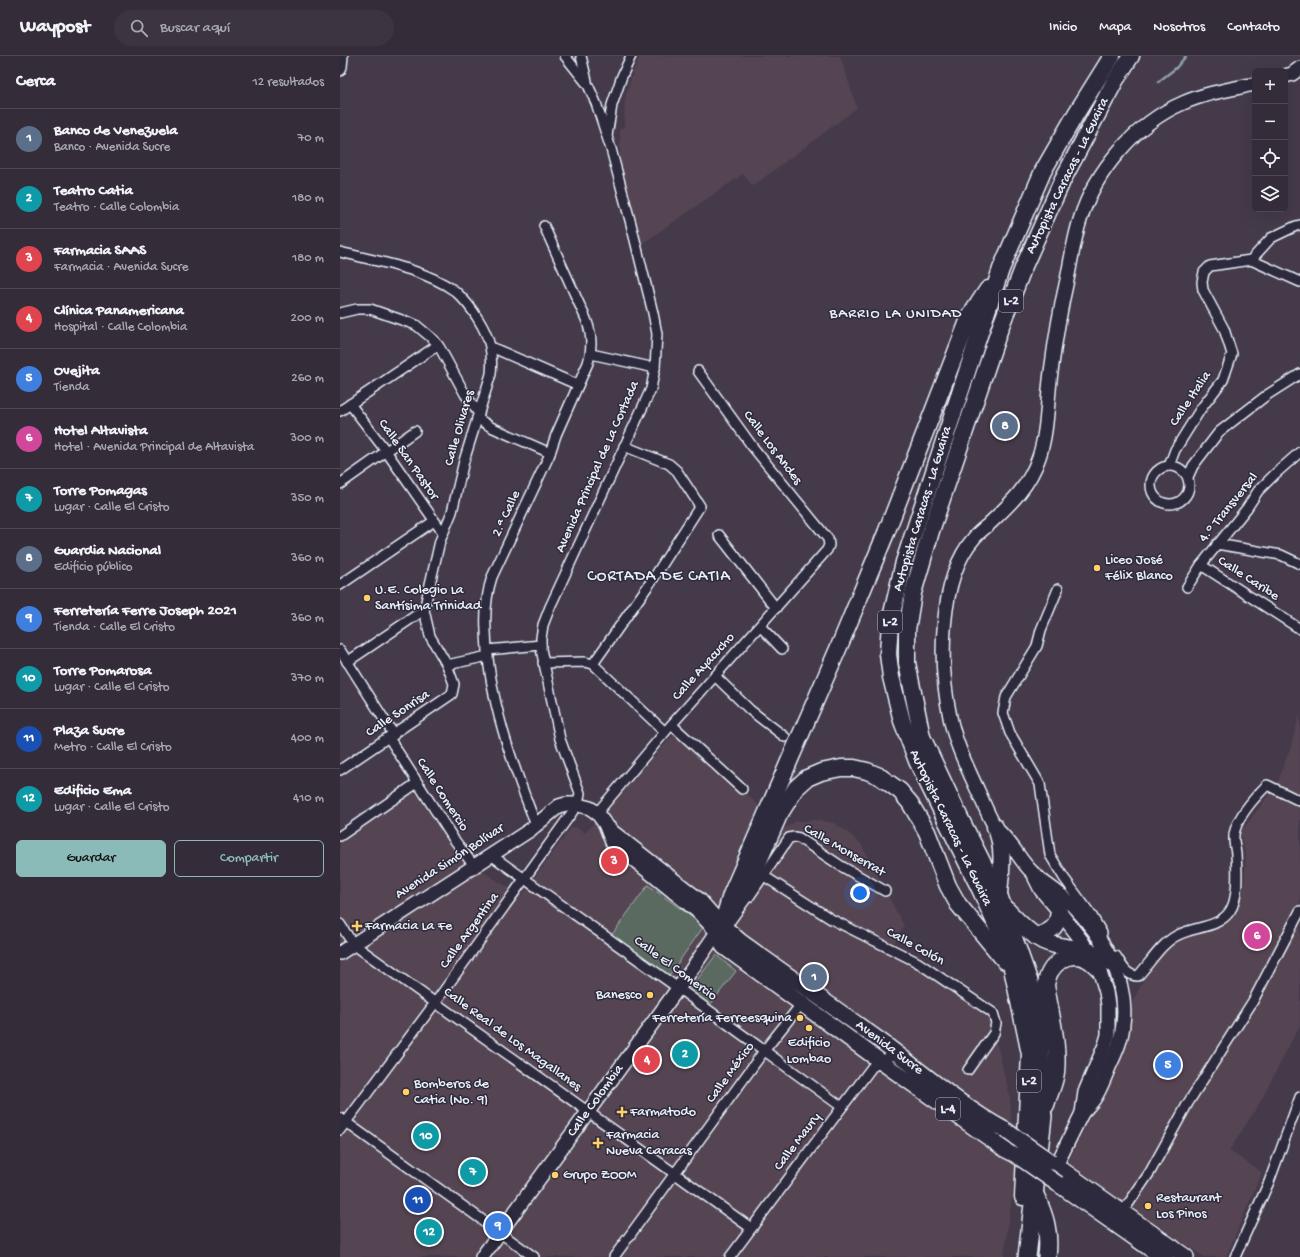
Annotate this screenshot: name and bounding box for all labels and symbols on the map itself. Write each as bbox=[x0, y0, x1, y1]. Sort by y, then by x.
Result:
street label: Autopista Caracas - La Guaira bbox=[1023, 94, 1114, 257]
road number: L-2 bbox=[999, 290, 1023, 312]
district label: BARRIO LA UNIDAD bbox=[829, 305, 962, 323]
street label: Calle Italia bbox=[1166, 367, 1216, 430]
street label: Avenida Principal de La Cortada bbox=[552, 377, 644, 555]
street label: Calle Olivares bbox=[441, 387, 479, 468]
street label: Calle Los Andes bbox=[739, 408, 806, 489]
pin: 8 bbox=[992, 411, 1018, 441]
street label: Calle San Pastor bbox=[374, 416, 443, 505]
street label: Autopista Caracas - La Guaira bbox=[890, 423, 957, 594]
street label: 4.° Transversal bbox=[1196, 470, 1262, 546]
street label: 2.ª Calle bbox=[489, 487, 525, 540]
place label: Liceo José Félix Blanco bbox=[1104, 552, 1173, 585]
street label: Calle Caribe bbox=[1214, 553, 1283, 606]
marker: Liceo José Félix Blanco bbox=[1092, 563, 1102, 573]
district label: CORTADA DE CATIA bbox=[587, 568, 731, 587]
place label: U.E. Colegio La Santísima Trinidad bbox=[375, 582, 483, 615]
marker: U.E. Colegio La Santísima Trinidad bbox=[362, 593, 372, 603]
road number: L-2 bbox=[878, 611, 902, 633]
street label: Calle Ayacucho bbox=[669, 629, 739, 705]
street label: Calle Sonrisa bbox=[363, 686, 434, 742]
street label: Autopista Caracas - La Guaira bbox=[905, 747, 996, 910]
street label: Calle Comercio bbox=[412, 755, 472, 835]
street label: Avenida Simón Bolívar bbox=[392, 820, 509, 904]
street label: Calle Monserrat bbox=[800, 821, 889, 882]
pin: 3 bbox=[601, 846, 627, 876]
your location bbox=[850, 883, 870, 903]
street label: Calle Argentina bbox=[437, 888, 504, 973]
place label: Farmacia La Fe bbox=[364, 918, 453, 935]
marker: Farmacia La Fe bbox=[352, 921, 362, 931]
pin: 6 bbox=[1244, 921, 1270, 951]
street label: Calle Colón bbox=[883, 924, 947, 970]
street label: Calle El Comercio bbox=[630, 933, 720, 1005]
pin: 1 bbox=[801, 962, 827, 992]
street label: Calle Real de Los Magallanes bbox=[440, 984, 585, 1096]
place label: Banesco bbox=[595, 987, 642, 1004]
marker: Banesco bbox=[645, 990, 655, 1000]
place label: Ferretería Ferreesquina bbox=[651, 1010, 793, 1027]
marker: Ferretería Ferreesquina bbox=[795, 1013, 805, 1023]
street label: Avenida Sucre bbox=[852, 1017, 927, 1080]
marker: Edificio Lombao bbox=[804, 1023, 814, 1033]
place label: Edificio Lombao bbox=[787, 1035, 831, 1068]
pin: 2 bbox=[672, 1039, 698, 1069]
street label: Calle México bbox=[703, 1039, 759, 1107]
pin: 4 bbox=[634, 1045, 660, 1075]
pin: 5 bbox=[1155, 1050, 1181, 1080]
street label: Calle Colombia bbox=[564, 1060, 629, 1141]
road number: L-2 bbox=[1017, 1070, 1041, 1092]
place label: Bomberos de Catia (No. 9) bbox=[413, 1076, 490, 1109]
marker: Bomberos de Catia (No. 9) bbox=[401, 1087, 411, 1097]
road number: L-4 bbox=[936, 1098, 960, 1120]
place label: Farmatodo bbox=[629, 1104, 696, 1121]
marker: Farmatodo bbox=[617, 1107, 627, 1117]
street label: Calle Maury bbox=[771, 1110, 825, 1174]
pin: 10 bbox=[413, 1121, 439, 1151]
place label: Farmacia Nueva Caracas bbox=[605, 1127, 693, 1160]
marker: Farmacia Nueva Caracas bbox=[593, 1138, 603, 1148]
pin: 7 bbox=[460, 1157, 486, 1187]
place label: Grupo ZOOM bbox=[563, 1167, 637, 1184]
marker: Grupo ZOOM bbox=[550, 1170, 560, 1180]
pin: 11 bbox=[405, 1185, 431, 1215]
place label: Restaurant Los Pinos bbox=[1156, 1190, 1222, 1223]
marker: Restaurant Los Pinos bbox=[1143, 1201, 1153, 1211]
pin: 9 bbox=[485, 1211, 511, 1241]
pin: 12 bbox=[416, 1217, 442, 1247]

